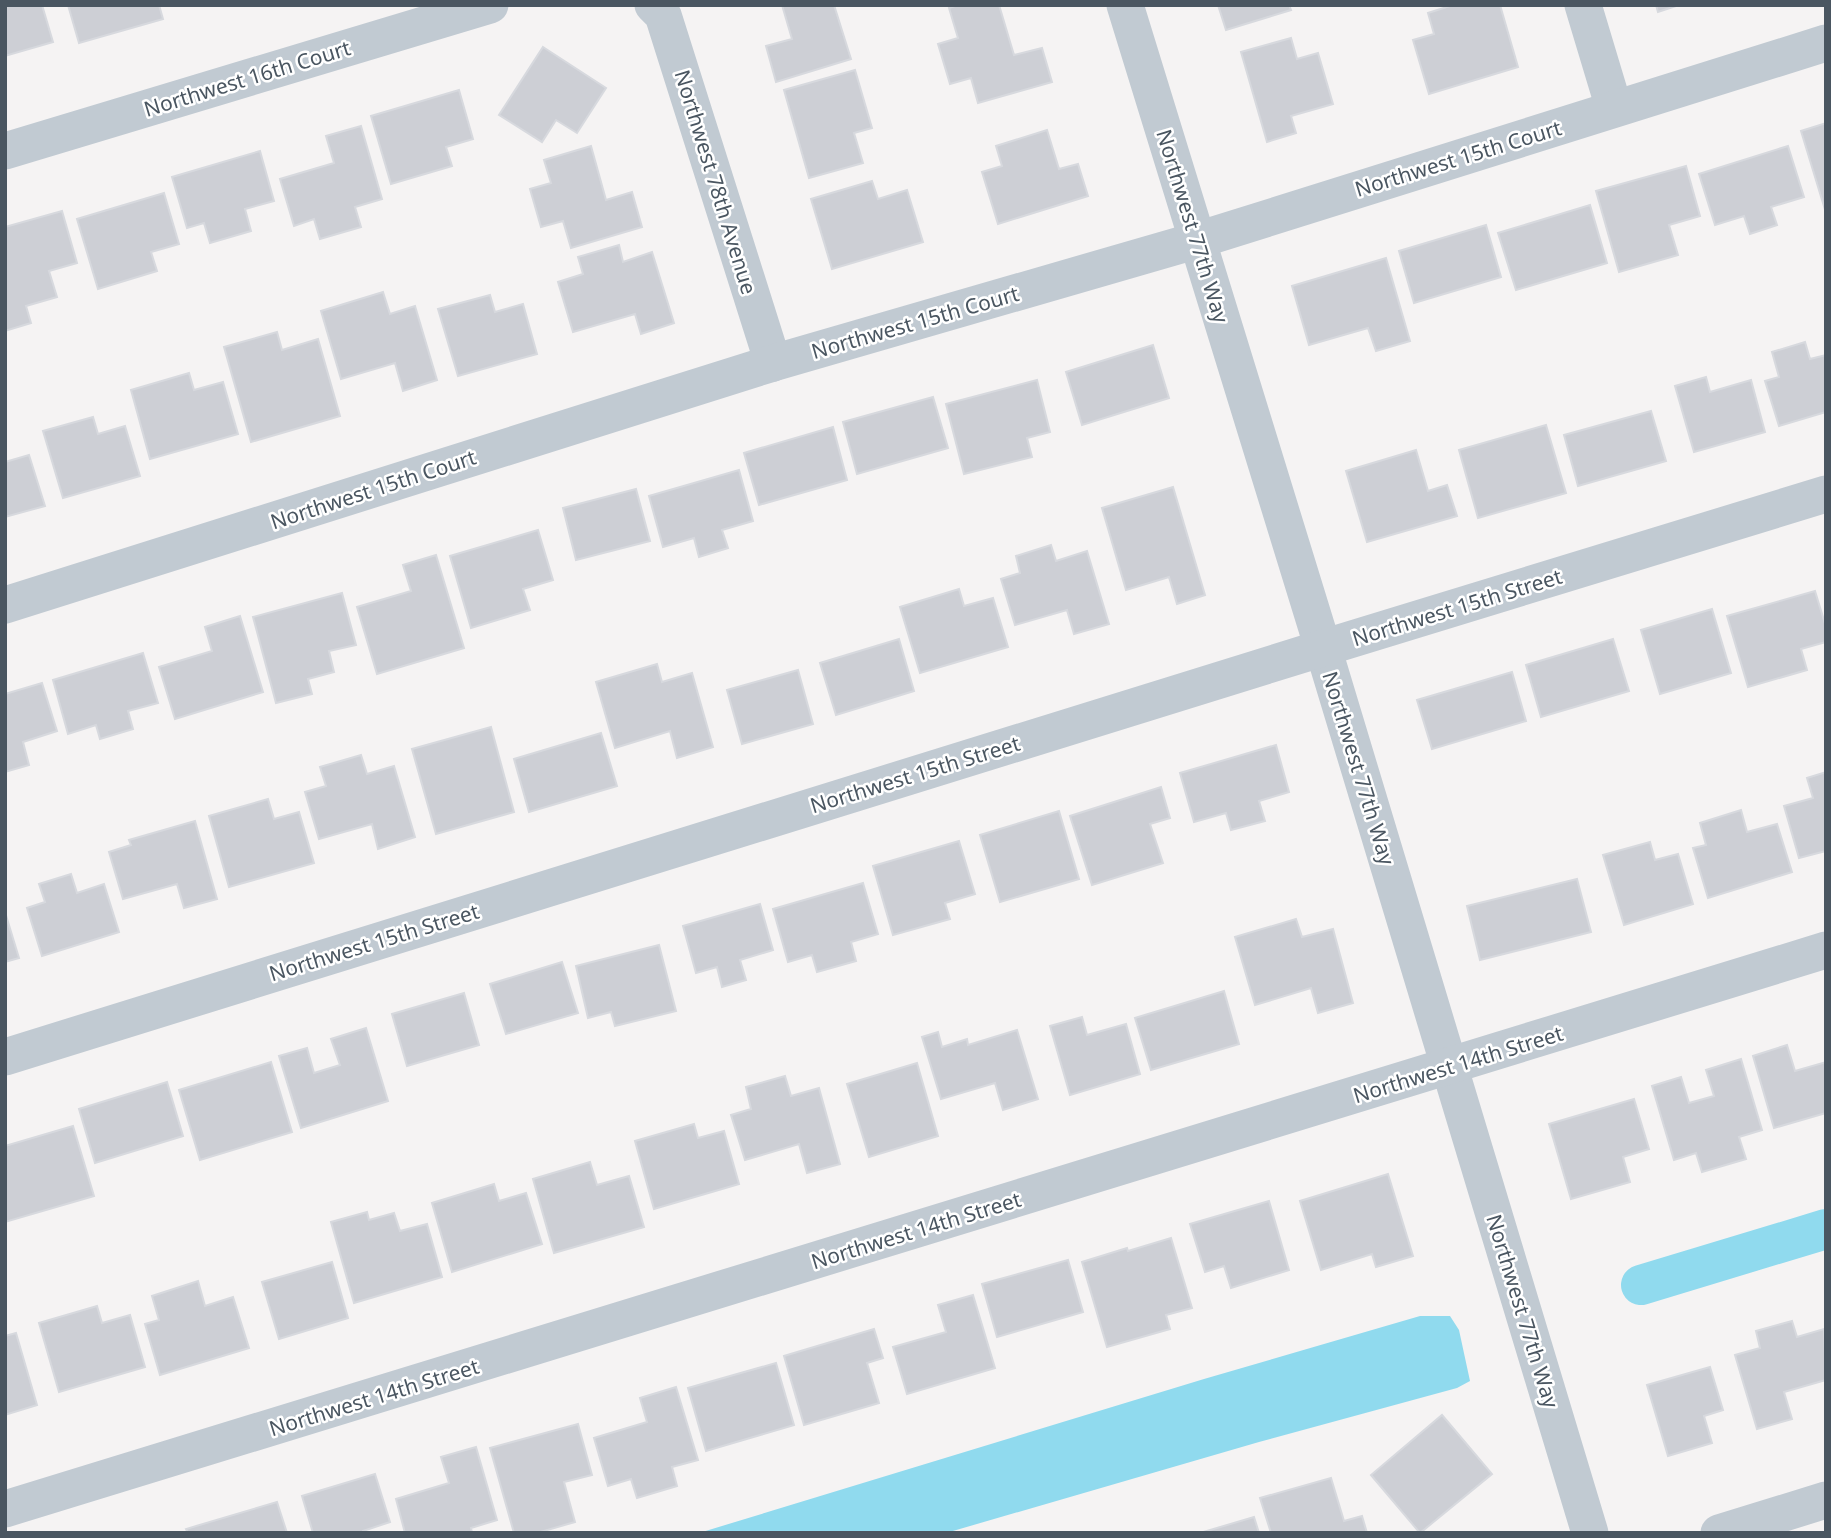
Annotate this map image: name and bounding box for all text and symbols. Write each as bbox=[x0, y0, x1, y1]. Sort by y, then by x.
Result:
street label: Northwest 16th Court bbox=[140, 33, 354, 123]
street label: Northwest 78th Avenue bbox=[669, 66, 763, 298]
street label: Northwest 15th Court bbox=[1351, 113, 1565, 203]
street label: Northwest 77th Way bbox=[1150, 126, 1236, 326]
street label: Northwest 15th Court bbox=[808, 279, 1022, 365]
street label: Northwest 15th Court bbox=[267, 442, 480, 535]
street label: Northwest 15th Street bbox=[1349, 562, 1566, 652]
street label: Northwest 77th Way bbox=[1316, 668, 1402, 868]
street label: Northwest 15th Street bbox=[807, 729, 1024, 819]
street label: Northwest 15th Street bbox=[266, 897, 483, 987]
street label: Northwest 14th Street bbox=[1350, 1019, 1567, 1109]
street label: Northwest 14th Street bbox=[808, 1185, 1025, 1275]
street label: Northwest 77th Way bbox=[1480, 1211, 1566, 1411]
street label: Northwest 14th Street bbox=[266, 1352, 483, 1442]

